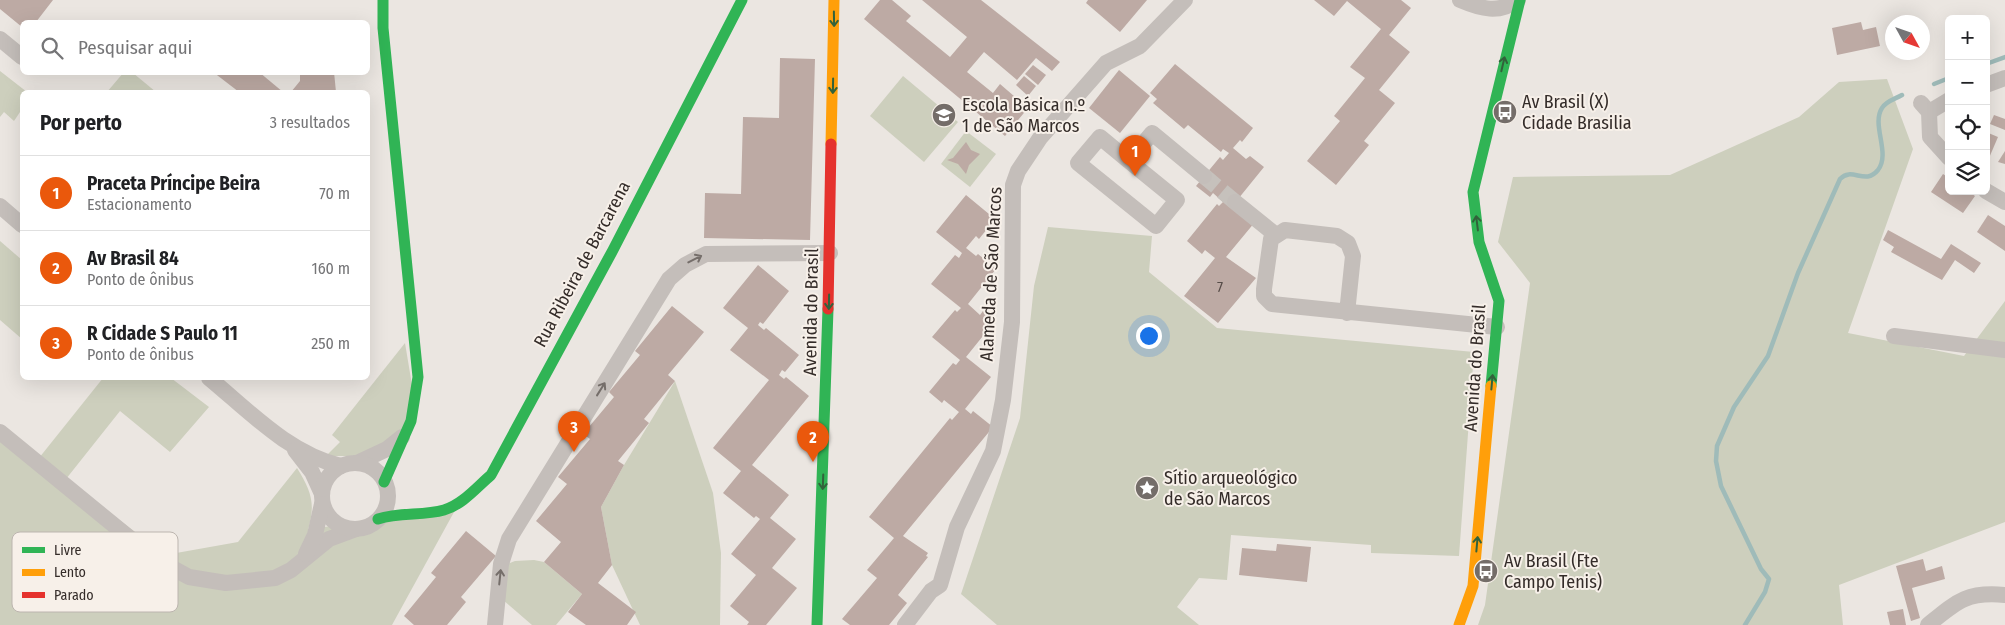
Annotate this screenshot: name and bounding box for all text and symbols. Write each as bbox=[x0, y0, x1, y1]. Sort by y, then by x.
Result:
one-way arrow bbox=[829, 10, 839, 27]
north arrow bbox=[1885, 15, 1930, 60]
map controls bbox=[1945, 15, 1990, 195]
button: + bbox=[1945, 15, 1990, 60]
search box bbox=[20, 20, 370, 75]
icon: search bbox=[38, 34, 66, 62]
text: Pesquisar aqui bbox=[78, 36, 192, 59]
one-way arrow bbox=[1499, 57, 1508, 73]
button: − bbox=[1945, 60, 1990, 105]
one-way arrow bbox=[829, 78, 838, 94]
place label: Av Brasil (X) Cidade Brasilia bbox=[1522, 91, 1632, 134]
place label: Escola Básica n.º 1 de São Marcos bbox=[962, 94, 1085, 137]
bus stop icon: Av Brasil (X) Cidade Brasilia bbox=[1492, 99, 1518, 125]
school or university icon: Escola Básica n.º 1 de São Marcos bbox=[931, 102, 957, 128]
button: locate bbox=[1945, 105, 1990, 150]
text: Por perto bbox=[40, 110, 122, 136]
text: 3 resultados bbox=[270, 113, 350, 132]
pin: 1 bbox=[1119, 135, 1151, 176]
button: layers bbox=[1945, 150, 1990, 195]
text: Praceta Príncipe Beira bbox=[87, 172, 260, 195]
street label: Rua Ribeira de Barcarena bbox=[529, 177, 635, 351]
text: 1 bbox=[53, 184, 59, 203]
text: 70 m bbox=[319, 184, 350, 203]
street label: Alameda de São Marcos bbox=[975, 186, 1007, 362]
text: Estacionamento bbox=[87, 195, 192, 214]
one-way arrow bbox=[1472, 215, 1482, 231]
text: Av Brasil 84 bbox=[87, 247, 179, 270]
street label: Avenida do Brasil bbox=[799, 248, 823, 376]
one-way arrow bbox=[687, 254, 702, 263]
text: 2 bbox=[52, 259, 60, 278]
text: 160 m bbox=[311, 259, 350, 278]
text: Ponto de ônibus bbox=[87, 270, 194, 289]
house number: 7 bbox=[1217, 278, 1223, 296]
one-way arrow bbox=[824, 294, 833, 310]
street label: Avenida do Brasil bbox=[1460, 303, 1490, 432]
text: R Cidade S Paulo 11 bbox=[87, 322, 238, 345]
your location bbox=[1136, 323, 1162, 349]
text: 3 bbox=[52, 334, 60, 353]
text: 250 m bbox=[311, 334, 350, 353]
text: Ponto de ônibus bbox=[87, 345, 194, 364]
one-way arrow bbox=[1487, 374, 1497, 390]
one-way arrow bbox=[596, 382, 606, 396]
pin: 3 bbox=[558, 411, 590, 452]
pin: 2 bbox=[797, 421, 829, 462]
place label: Sítio arqueológico de São Marcos bbox=[1164, 467, 1298, 510]
one-way arrow bbox=[819, 474, 828, 490]
place icon: Sítio arqueológico de São Marcos bbox=[1134, 475, 1160, 501]
legend bbox=[12, 532, 178, 612]
one-way arrow bbox=[1472, 536, 1482, 552]
text: Livre bbox=[54, 542, 81, 559]
place label: Av Brasil (Fte Campo Tenis) bbox=[1504, 550, 1602, 593]
bus stop icon: Av Brasil (Fte Campo Tenis) bbox=[1473, 558, 1499, 584]
text: Lento bbox=[54, 564, 86, 581]
one-way arrow bbox=[495, 569, 505, 585]
text: Parado bbox=[54, 587, 94, 604]

